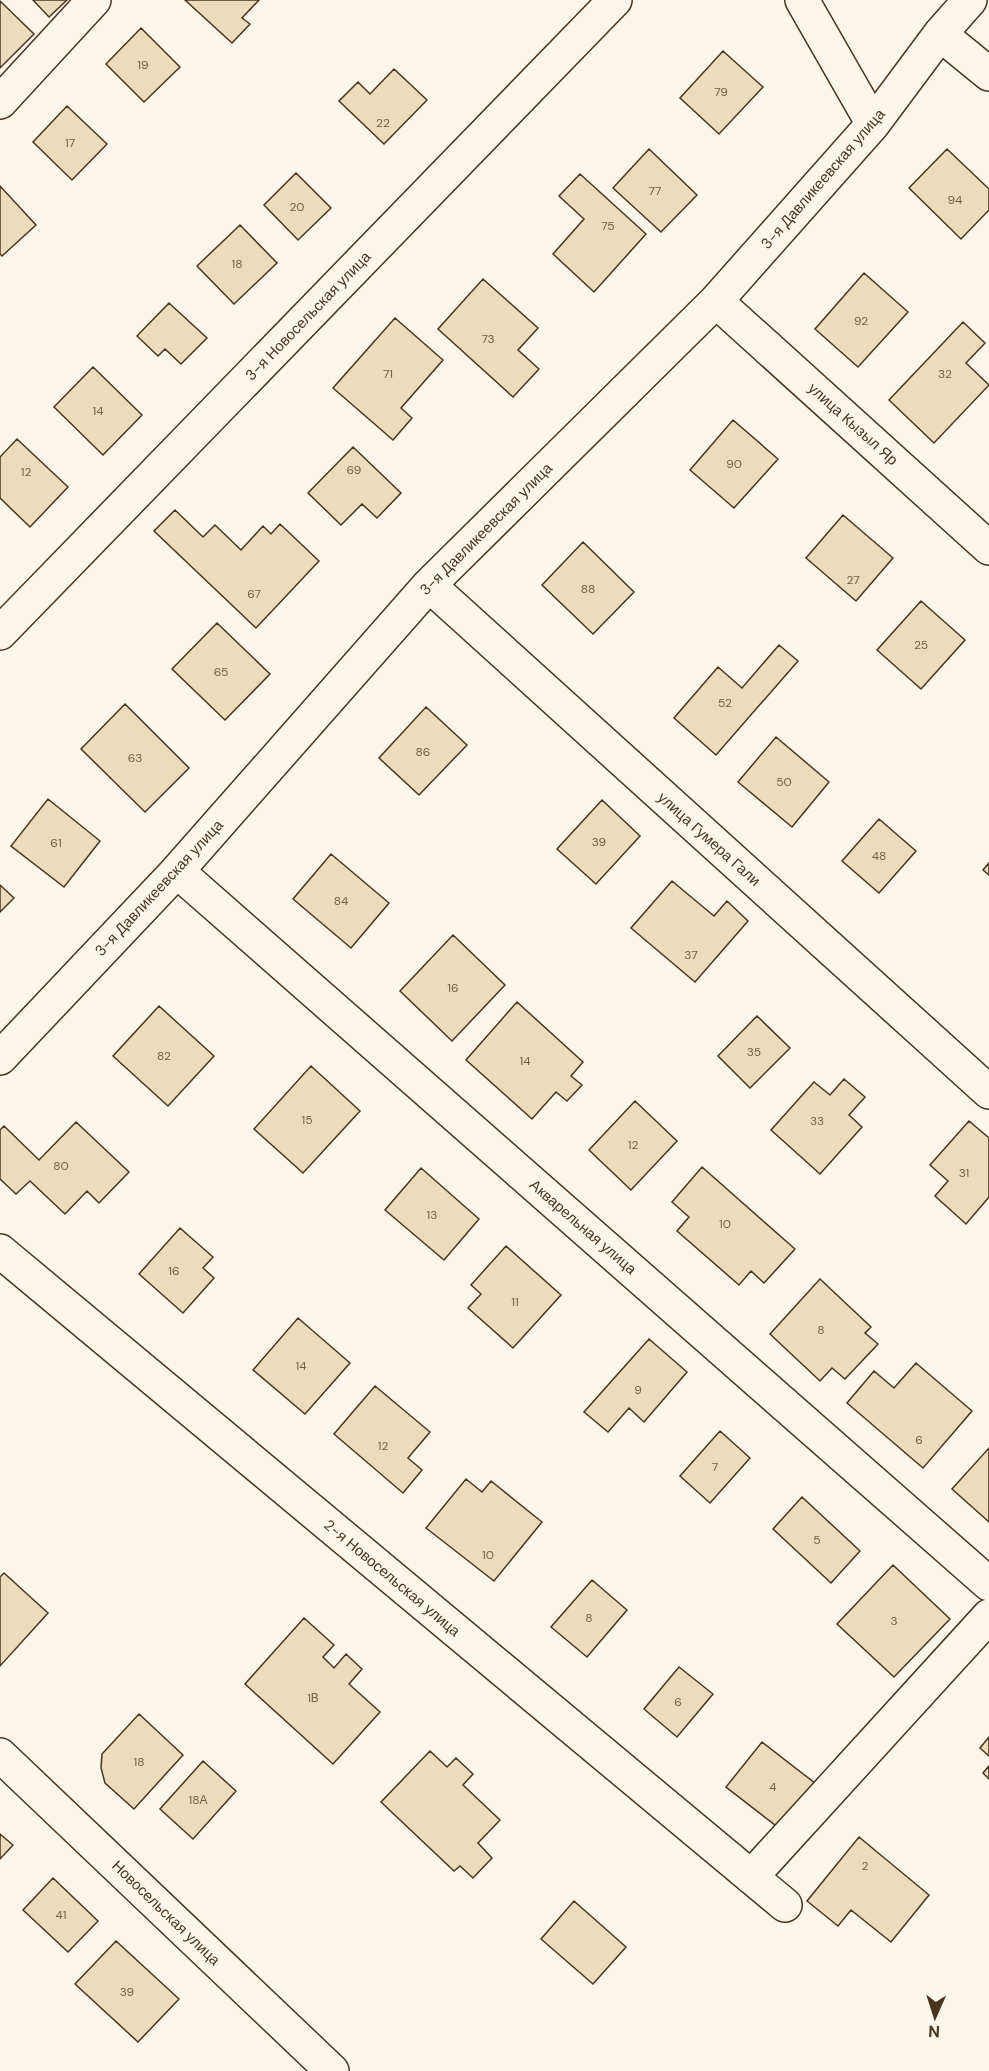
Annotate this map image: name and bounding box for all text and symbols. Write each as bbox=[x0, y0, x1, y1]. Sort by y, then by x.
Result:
house number: 19 bbox=[137, 57, 149, 73]
house number: 79 bbox=[714, 84, 728, 100]
street label: 3-я Давликеевская улица bbox=[757, 104, 890, 253]
house number: 22 bbox=[376, 115, 390, 131]
house number: 17 bbox=[65, 135, 75, 151]
house number: 77 bbox=[649, 183, 661, 199]
house number: 94 bbox=[948, 192, 962, 208]
house number: 20 bbox=[289, 199, 305, 215]
house number: 75 bbox=[601, 218, 615, 234]
street label: 3-я Новосельская улица bbox=[241, 247, 376, 385]
house number: 18 bbox=[231, 256, 243, 272]
house number: 92 bbox=[854, 313, 868, 329]
house number: 73 bbox=[481, 331, 495, 347]
house number: 71 bbox=[383, 366, 393, 382]
house number: 32 bbox=[938, 366, 952, 382]
street label: улица Кызыл Яр bbox=[804, 378, 902, 470]
house number: 14 bbox=[92, 403, 104, 419]
house number: 90 bbox=[726, 456, 742, 472]
street label: 3-я Давликеевская улица bbox=[415, 458, 557, 600]
house number: 69 bbox=[347, 462, 361, 478]
house number: 12 bbox=[21, 464, 31, 480]
house number: 27 bbox=[846, 572, 860, 588]
house number: 88 bbox=[581, 581, 595, 597]
house number: 67 bbox=[247, 586, 261, 602]
house number: 25 bbox=[914, 637, 928, 653]
house number: 65 bbox=[214, 664, 228, 680]
house number: 52 bbox=[718, 695, 732, 711]
house number: 86 bbox=[416, 744, 430, 760]
house number: 63 bbox=[128, 750, 142, 766]
house number: 50 bbox=[776, 774, 792, 790]
street label: улица Гумера Гали bbox=[653, 787, 765, 891]
street label: 3-я Давликеевская улица bbox=[90, 815, 228, 961]
house number: 39 bbox=[592, 834, 606, 850]
house number: 61 bbox=[50, 835, 62, 851]
house number: 48 bbox=[872, 848, 886, 864]
house number: 84 bbox=[334, 893, 348, 909]
house number: 37 bbox=[684, 947, 698, 963]
house number: 16 bbox=[447, 980, 459, 996]
house number: 35 bbox=[747, 1044, 761, 1060]
house number: 82 bbox=[157, 1048, 171, 1064]
house number: 14 bbox=[519, 1053, 531, 1069]
house number: 15 bbox=[301, 1112, 313, 1128]
house number: 33 bbox=[810, 1113, 824, 1129]
house number: 12 bbox=[628, 1137, 638, 1153]
house number: 80 bbox=[53, 1158, 69, 1174]
house number: 31 bbox=[959, 1165, 969, 1181]
street label: Акварельная улица bbox=[525, 1175, 641, 1279]
house number: 13 bbox=[427, 1207, 437, 1223]
house number: 10 bbox=[719, 1216, 731, 1232]
house number: 16 bbox=[168, 1263, 180, 1279]
house number: 11 bbox=[511, 1294, 519, 1310]
house number: 8 bbox=[817, 1322, 825, 1338]
house number: 14 bbox=[295, 1358, 307, 1374]
house number: 9 bbox=[634, 1382, 642, 1398]
house number: 6 bbox=[915, 1432, 923, 1448]
house number: 12 bbox=[378, 1438, 388, 1454]
house number: 7 bbox=[712, 1459, 718, 1475]
street label: 2-я Новосельская улица bbox=[320, 1515, 465, 1641]
house number: 5 bbox=[813, 1532, 821, 1548]
house number: 10 bbox=[482, 1547, 494, 1563]
house number: 8 bbox=[585, 1610, 593, 1626]
house number: 3 bbox=[890, 1613, 898, 1629]
house number: 1В bbox=[307, 1690, 319, 1706]
house number: 6 bbox=[674, 1694, 682, 1710]
house number: 18 bbox=[133, 1754, 145, 1770]
house number: 4 bbox=[769, 1779, 777, 1795]
house number: 18А bbox=[188, 1792, 208, 1808]
street label: Новосельская улица bbox=[108, 1856, 225, 1970]
house number: 2 bbox=[862, 1858, 869, 1874]
house number: 41 bbox=[55, 1907, 67, 1923]
house number: 39 bbox=[120, 1984, 134, 2000]
north arrow bbox=[905, 1987, 965, 2047]
text: N bbox=[928, 2021, 941, 2042]

